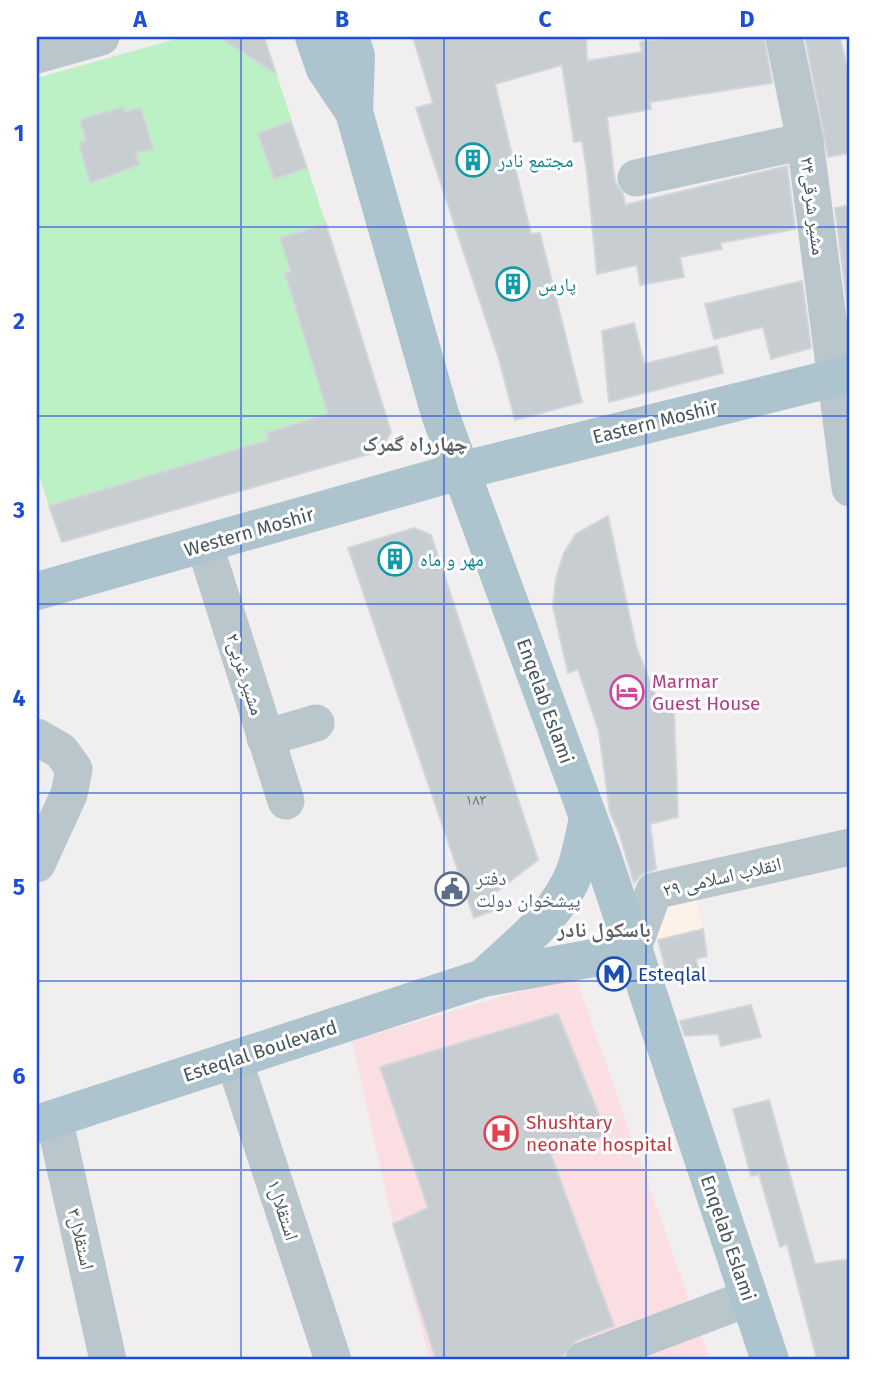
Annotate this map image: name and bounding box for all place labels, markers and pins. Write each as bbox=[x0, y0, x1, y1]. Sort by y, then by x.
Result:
building icon: مجتمع نادر bbox=[454, 141, 492, 179]
place label: مجتمع نادر bbox=[497, 149, 573, 173]
building icon: پارس bbox=[494, 265, 532, 303]
place label: پارس bbox=[538, 273, 576, 296]
building icon: مهر و ماه bbox=[376, 540, 414, 578]
place label: مهر و ماه bbox=[420, 548, 484, 571]
place label: Marmar Guest House bbox=[652, 670, 760, 715]
hotel icon: Marmar Guest House bbox=[608, 673, 646, 711]
place label: دفتر پیشخوان دولت bbox=[475, 867, 581, 912]
public building icon: دفتر پیشخوان دولت bbox=[433, 870, 471, 908]
metro station icon: Esteqlal bbox=[595, 955, 633, 993]
place label: Esteqlal bbox=[638, 963, 707, 986]
place label: Shushtary neonate hospital bbox=[526, 1111, 673, 1156]
hospital icon: Shushtary neonate hospital bbox=[482, 1114, 520, 1152]

